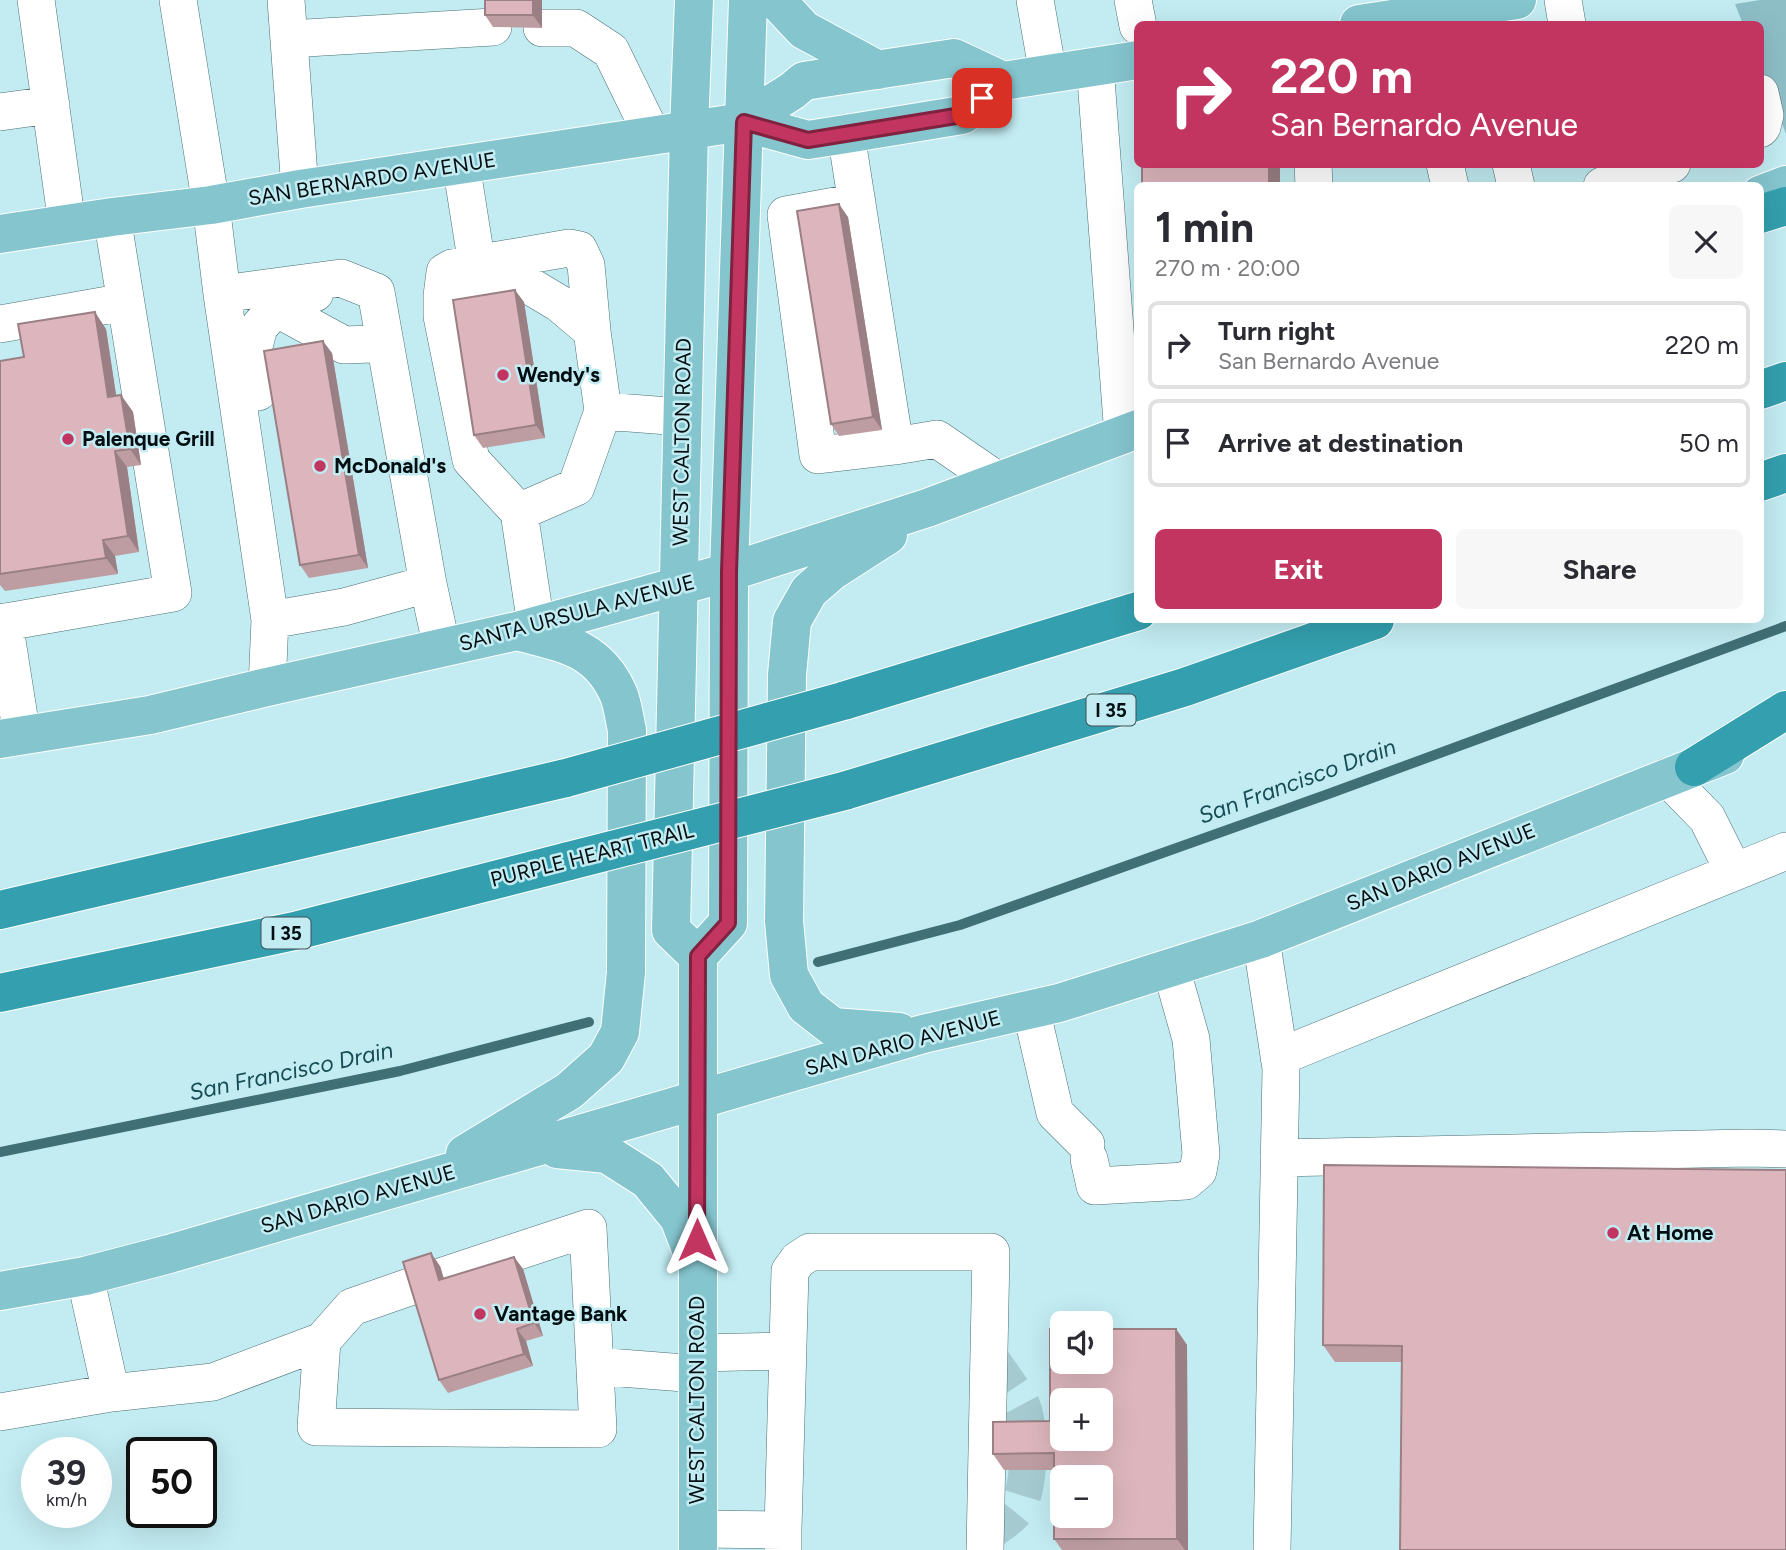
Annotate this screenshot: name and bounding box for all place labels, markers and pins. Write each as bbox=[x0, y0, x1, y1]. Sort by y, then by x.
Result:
pin bbox=[952, 68, 1012, 128]
place label: Wendy's bbox=[517, 362, 600, 387]
marker: Wendy's bbox=[495, 367, 511, 383]
place label: Palenque Grill bbox=[82, 426, 215, 451]
marker: Palenque Grill bbox=[60, 431, 76, 447]
place label: McDonald's bbox=[334, 453, 446, 478]
marker: McDonald's bbox=[312, 458, 328, 474]
place label: At Home bbox=[1627, 1220, 1714, 1245]
marker: At Home bbox=[1605, 1225, 1621, 1241]
place label: Vantage Bank bbox=[494, 1301, 628, 1326]
marker: Vantage Bank bbox=[472, 1306, 488, 1322]

